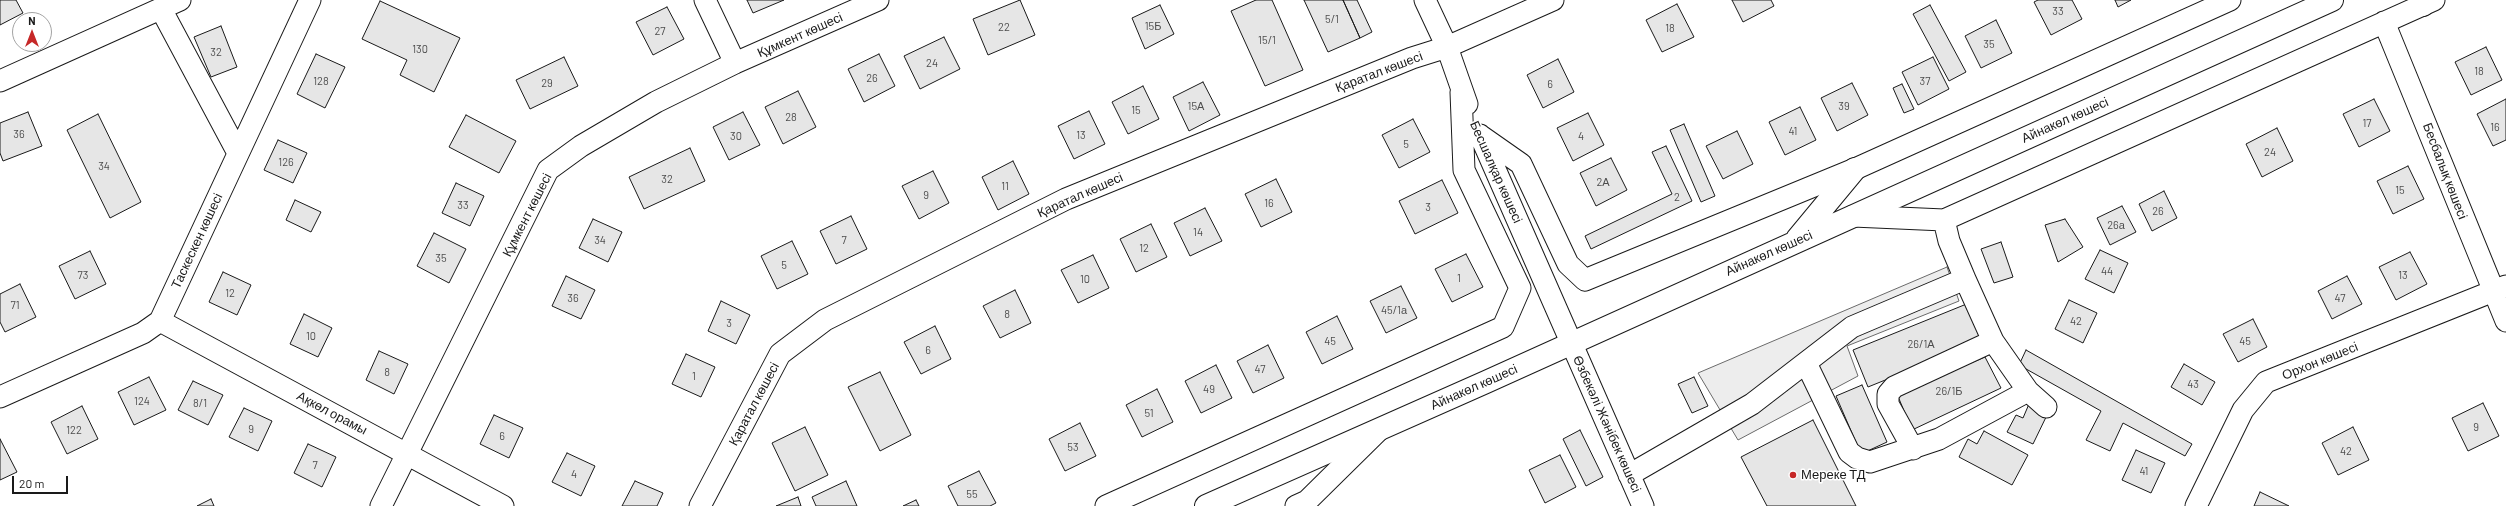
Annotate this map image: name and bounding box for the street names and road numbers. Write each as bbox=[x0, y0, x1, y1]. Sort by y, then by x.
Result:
street label: Құмкент көшесі bbox=[755, 9, 845, 61]
street label: Қаратал көшесі bbox=[1333, 48, 1425, 96]
street label: Айнакөл көшесі bbox=[2019, 94, 2111, 146]
street label: Бесшалқар көшесі bbox=[1466, 118, 1526, 226]
street label: Бесбалық көшесі bbox=[2419, 121, 2471, 221]
street label: Қаратал көшесі bbox=[1035, 169, 1125, 221]
street label: Құмкент көшесі bbox=[499, 171, 555, 259]
street label: Таскескен көшесі bbox=[168, 191, 226, 291]
street label: Айнакөл көшесі bbox=[1723, 227, 1815, 279]
street label: Орхон көшесі bbox=[2280, 339, 2360, 383]
street label: Өзбекәлі Жәнібек көшесі bbox=[1570, 353, 1644, 495]
street label: Қаратал көшесі bbox=[725, 360, 783, 448]
street label: Айнакөл көшесі bbox=[1428, 361, 1520, 413]
street label: Ақкөл орамы bbox=[294, 388, 370, 438]

